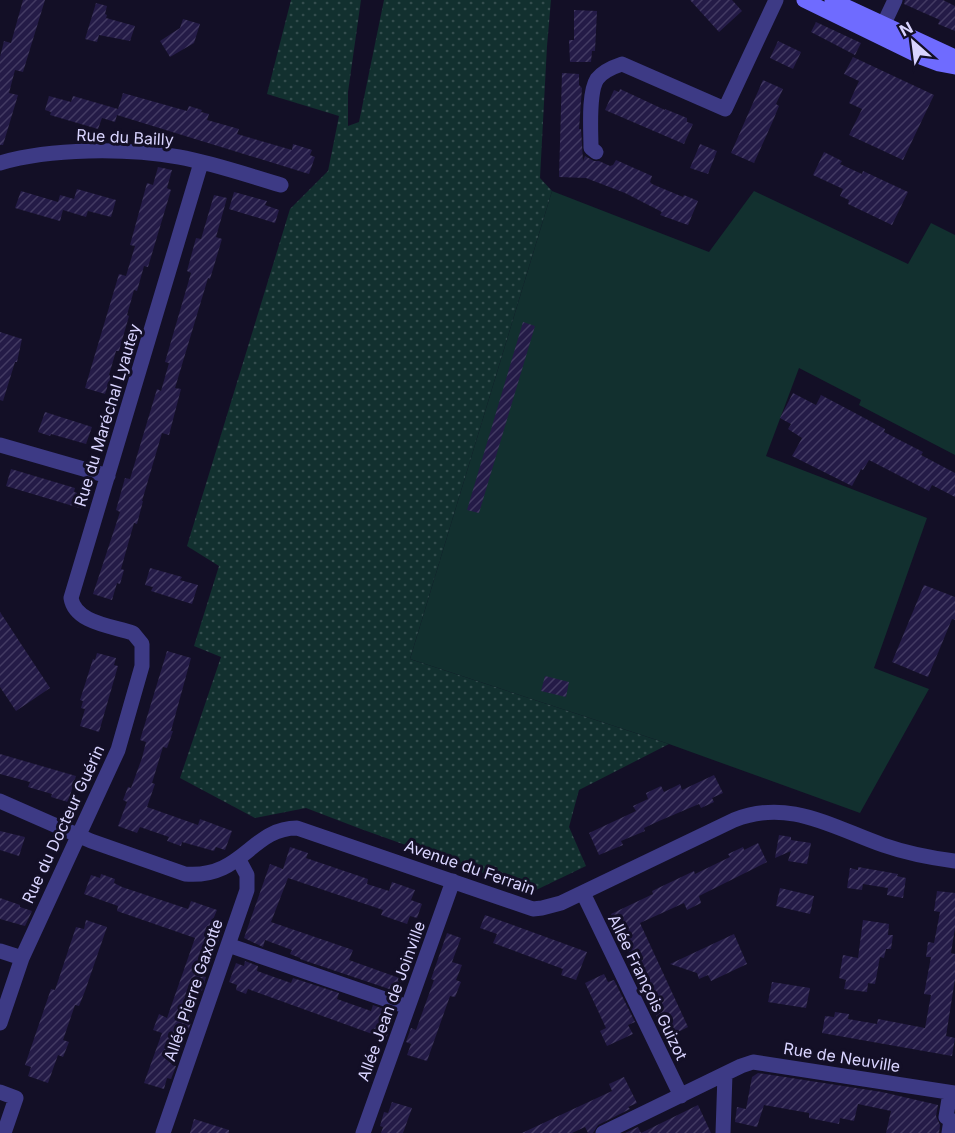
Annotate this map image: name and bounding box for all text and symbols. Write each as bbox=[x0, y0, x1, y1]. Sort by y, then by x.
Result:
north arrow bbox=[883, 12, 943, 72]
text: N bbox=[896, 17, 916, 40]
street label: Rue du Bailly bbox=[76, 124, 174, 150]
street label: Rue du Maréchal Lyautey bbox=[70, 321, 144, 509]
street label: Rue du Docteur Guérin bbox=[18, 742, 108, 906]
street label: Avenue du Ferrain bbox=[402, 835, 538, 899]
street label: Allée François Guizot bbox=[604, 911, 692, 1063]
street label: Allée Pierre Gaxotte bbox=[159, 916, 227, 1064]
street label: Allée Jean de Joinville bbox=[353, 918, 429, 1084]
street label: Rue de Neuville bbox=[782, 1038, 902, 1076]

